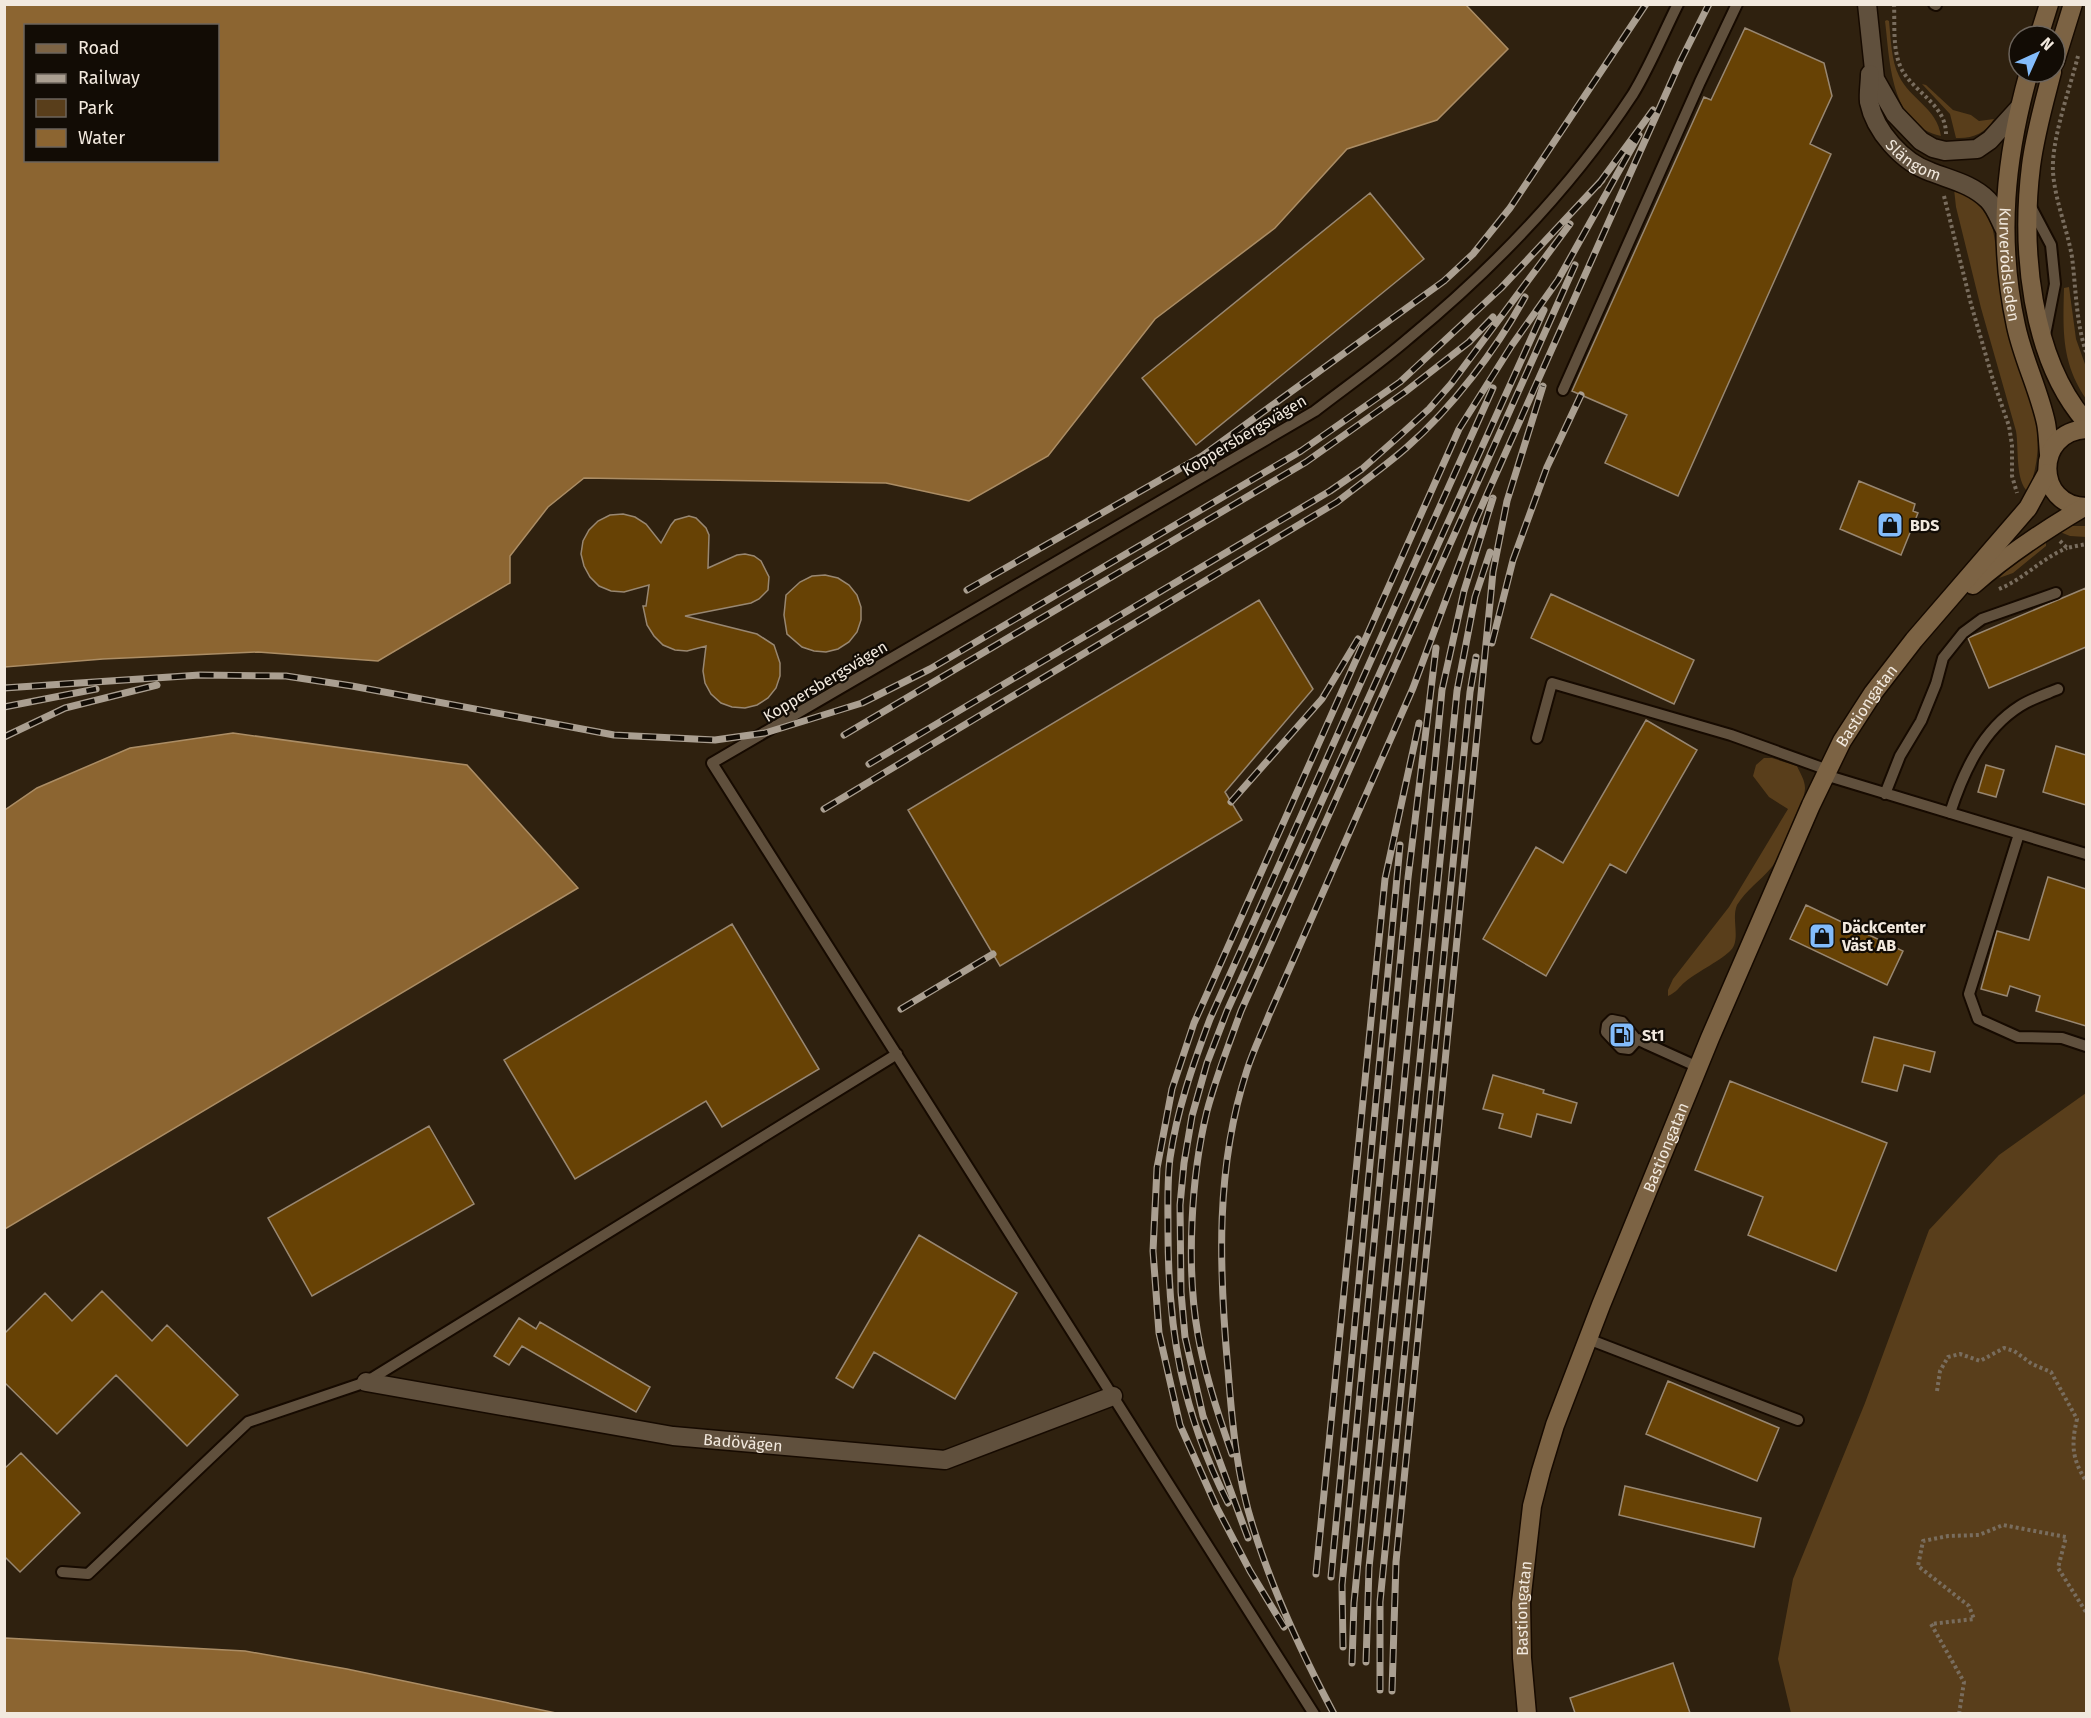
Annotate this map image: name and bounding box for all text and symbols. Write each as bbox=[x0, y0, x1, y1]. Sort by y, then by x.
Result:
legend bbox=[24, 24, 219, 162]
north arrow bbox=[2007, 24, 2067, 84]
text: N bbox=[2037, 33, 2058, 54]
text: Road bbox=[78, 37, 120, 59]
text: Railway bbox=[78, 67, 140, 89]
text: Park bbox=[78, 97, 114, 119]
text: Water bbox=[78, 127, 125, 149]
street label: Slängom bbox=[1882, 135, 1944, 185]
street label: Kurverödsleden bbox=[1995, 207, 2024, 323]
street label: Koppersbergsvägen bbox=[1179, 391, 1310, 480]
shop icon: BDS bbox=[1875, 510, 1905, 540]
place label: BDS bbox=[1910, 516, 1939, 535]
street label: Koppersbergsvägen bbox=[760, 637, 891, 726]
street label: Bastiongatan bbox=[1832, 661, 1901, 750]
place label: DäckCenter Väst AB bbox=[1841, 918, 1926, 955]
shop icon: DäckCenter Väst AB bbox=[1807, 921, 1837, 951]
fuel station icon: St1 bbox=[1607, 1020, 1637, 1050]
place label: St1 bbox=[1642, 1026, 1664, 1045]
street label: Bastiongatan bbox=[1639, 1100, 1693, 1195]
street label: Badövägen bbox=[702, 1430, 783, 1456]
street label: Bastiongatan bbox=[1512, 1560, 1536, 1656]

